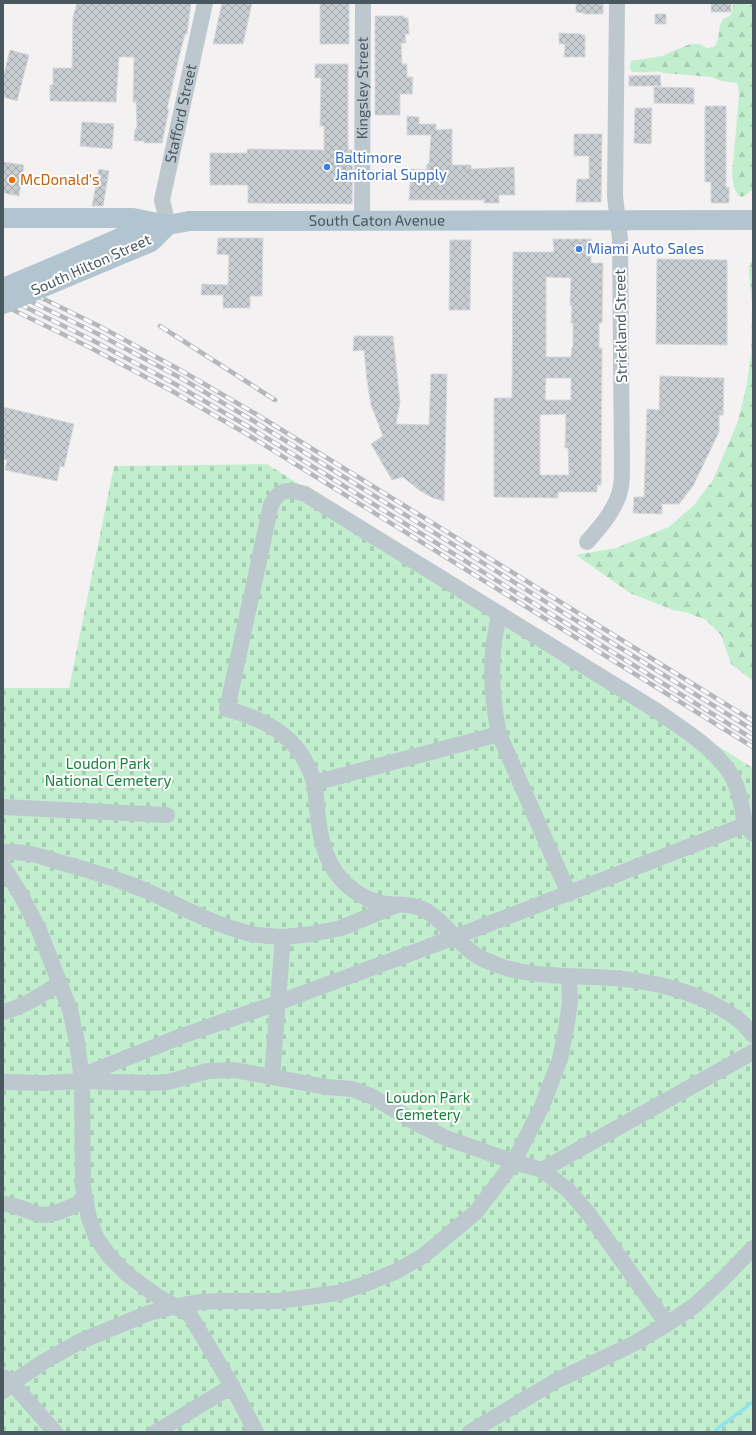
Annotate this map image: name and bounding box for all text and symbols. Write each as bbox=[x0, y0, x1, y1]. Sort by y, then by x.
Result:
street label: Kingsley Street bbox=[352, 36, 371, 139]
street label: Stafford Street bbox=[160, 62, 199, 165]
place label: Baltimore Janitorial Supply bbox=[335, 148, 447, 183]
marker: Baltimore Janitorial Supply bbox=[322, 162, 332, 172]
place label: McDonald's bbox=[20, 170, 100, 188]
marker: McDonald's bbox=[7, 175, 17, 185]
street label: South Caton Avenue bbox=[309, 211, 445, 229]
street label: South Hilton Street bbox=[28, 229, 154, 299]
place label: Miami Auto Sales bbox=[587, 239, 704, 257]
marker: Miami Auto Sales bbox=[574, 244, 584, 254]
street label: Strickland Street bbox=[610, 269, 630, 383]
park label: Loudon Park National Cemetery bbox=[45, 754, 171, 789]
park label: Loudon Park Cemetery bbox=[386, 1088, 471, 1123]

